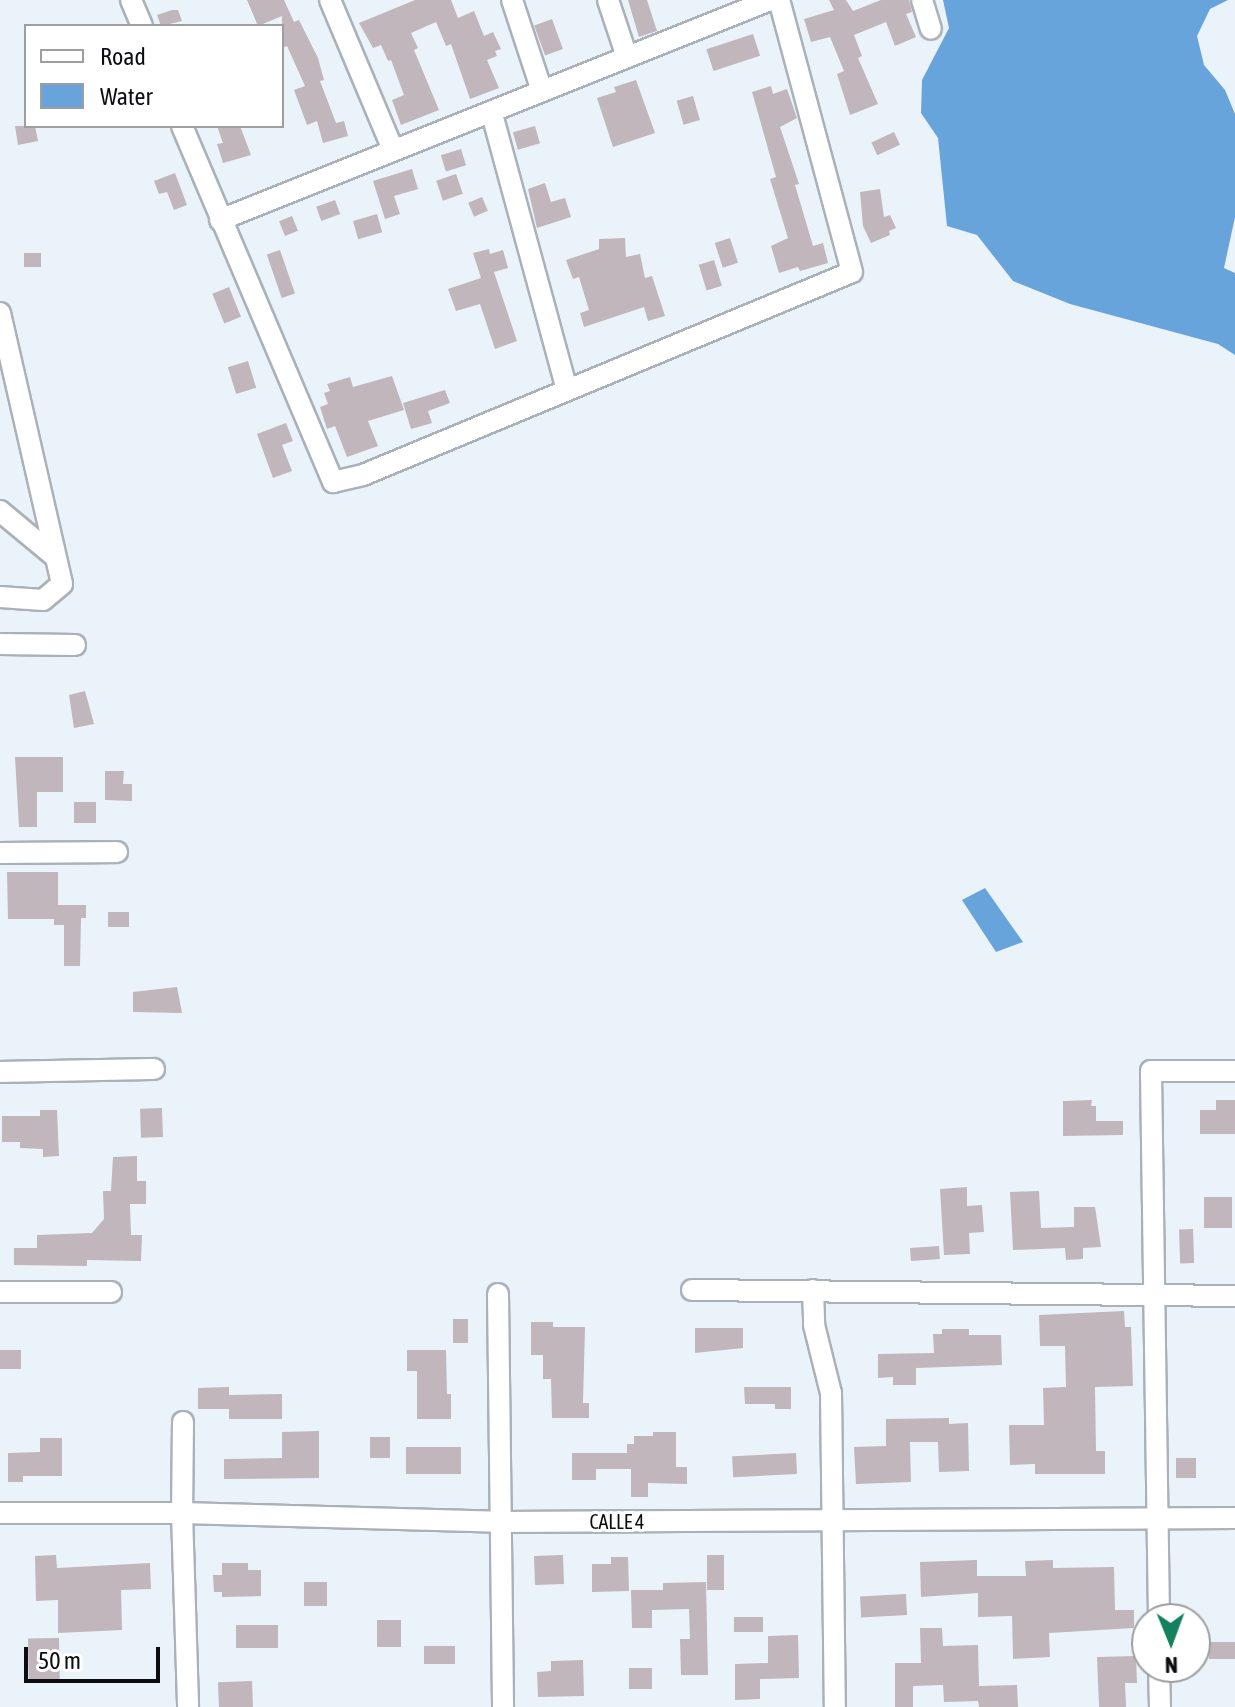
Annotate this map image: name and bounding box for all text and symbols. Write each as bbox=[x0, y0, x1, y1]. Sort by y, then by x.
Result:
legend bbox=[24, 24, 284, 128]
text: Road bbox=[100, 43, 146, 70]
text: Water bbox=[100, 83, 153, 110]
street label: CALLE 4 bbox=[590, 1509, 644, 1533]
north arrow bbox=[1131, 1603, 1211, 1683]
scale bar bbox=[28, 1631, 164, 1681]
text: 50 m bbox=[38, 1647, 81, 1674]
text: N bbox=[1165, 1652, 1178, 1678]

